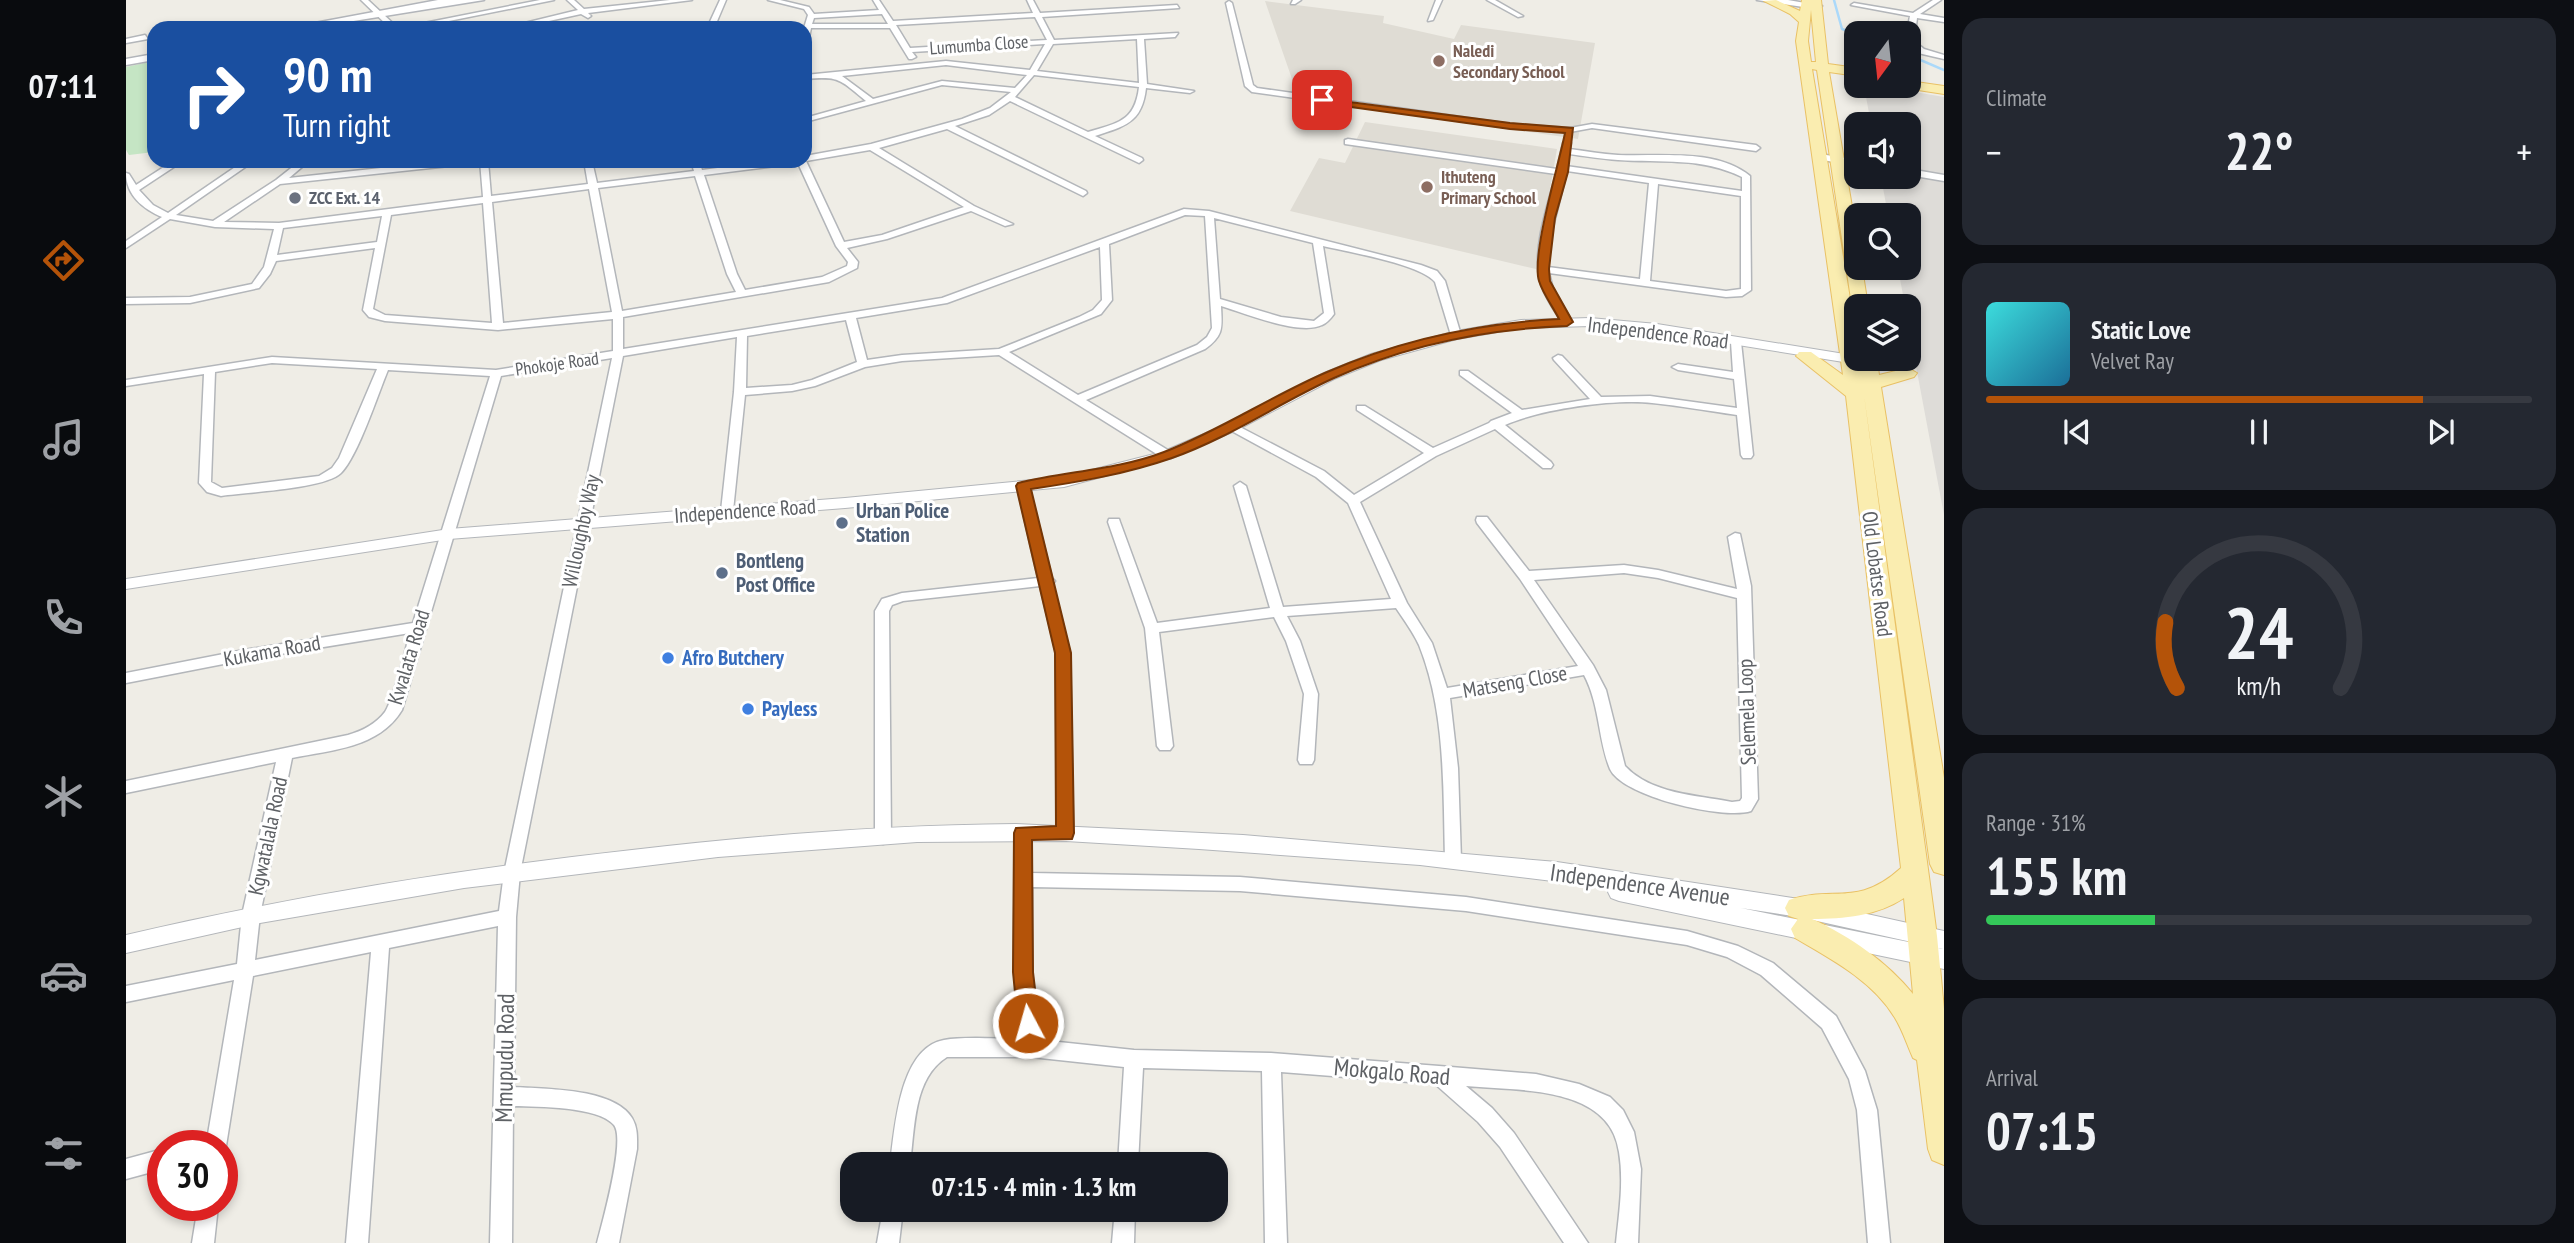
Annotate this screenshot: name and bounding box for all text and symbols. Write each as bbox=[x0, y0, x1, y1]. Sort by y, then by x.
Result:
north arrow bbox=[1844, 21, 1922, 98]
map controls bbox=[1844, 21, 1921, 371]
street label: Lumumba Close bbox=[929, 30, 1029, 59]
place label: Naledi Secondary School bbox=[1453, 39, 1565, 83]
text: 90 m bbox=[283, 42, 372, 106]
icon: right bbox=[168, 49, 259, 140]
marker: Naledi Secondary School bbox=[1431, 53, 1447, 69]
text: 07:11 bbox=[28, 65, 98, 107]
pin bbox=[1292, 70, 1352, 130]
icon: arrive bbox=[1303, 81, 1341, 119]
text: Climate bbox=[1986, 83, 2047, 112]
text: Turn right bbox=[283, 104, 391, 146]
button: sound bbox=[1844, 112, 1921, 189]
text: 22° bbox=[2225, 117, 2293, 184]
text: − bbox=[1986, 127, 2002, 176]
text: + bbox=[2516, 127, 2532, 176]
place label: Ithuteng Primary School bbox=[1441, 165, 1537, 209]
marker: Ithuteng Primary School bbox=[1419, 179, 1435, 195]
place label: ZCC Ext. 14 bbox=[309, 186, 381, 209]
marker: ZCC Ext. 14 bbox=[287, 190, 303, 206]
button: search bbox=[1844, 203, 1921, 280]
icon: directions bbox=[39, 236, 88, 285]
button: layers bbox=[1844, 294, 1921, 371]
street label: Independence Road bbox=[1586, 310, 1730, 355]
text: Static Love bbox=[2091, 313, 2191, 346]
street label: Phokoje Road bbox=[514, 346, 600, 381]
text: Velvet Ray bbox=[2091, 346, 2174, 375]
icon: previous bbox=[2058, 413, 2096, 451]
icon: pause bbox=[2240, 413, 2278, 451]
icon: next bbox=[2422, 413, 2460, 451]
icon: music bbox=[39, 415, 88, 464]
street label: Willoughby Way bbox=[555, 472, 606, 590]
street label: Independence Road bbox=[673, 492, 817, 529]
place label: Urban Police Station bbox=[856, 497, 949, 548]
street label: Old Lobatse Road bbox=[1856, 510, 1899, 638]
marker: Urban Police Station bbox=[834, 515, 850, 531]
place label: Bontleng Post Office bbox=[736, 547, 815, 598]
marker: Bontleng Post Office bbox=[714, 565, 730, 581]
text: 24 bbox=[2224, 584, 2294, 678]
icon: phone bbox=[39, 593, 88, 642]
street label: Kwalata Road bbox=[381, 606, 436, 708]
street label: Kukama Road bbox=[221, 629, 322, 672]
place label: Afro Butchery bbox=[681, 644, 785, 671]
marker: Afro Butchery bbox=[660, 650, 676, 666]
street label: Selemela Loop bbox=[1731, 658, 1762, 766]
street label: Matseng Close bbox=[1461, 659, 1569, 704]
text: km/h bbox=[2237, 669, 2281, 701]
place label: Payless bbox=[762, 695, 817, 722]
marker: Payless bbox=[740, 701, 756, 717]
icon: climate bbox=[39, 772, 88, 821]
street label: Kgwatalala Road bbox=[242, 774, 293, 898]
text: Range · 31% bbox=[1986, 808, 2086, 837]
text: 155 km bbox=[1986, 842, 2127, 909]
street label: Independence Avenue bbox=[1548, 857, 1732, 912]
icon: car bbox=[39, 951, 88, 1000]
position arrow bbox=[991, 986, 1065, 1060]
street label: Mmupudu Road bbox=[488, 993, 521, 1123]
street label: Mokgalo Road bbox=[1333, 1051, 1452, 1092]
text: Arrival bbox=[1986, 1063, 2038, 1092]
text: 07:15 bbox=[1986, 1097, 2098, 1164]
icon: filters bbox=[39, 1129, 88, 1178]
speed limit sign: 30 bbox=[147, 1130, 238, 1221]
text: 07:15 · 4 min · 1.3 km bbox=[932, 1170, 1136, 1203]

